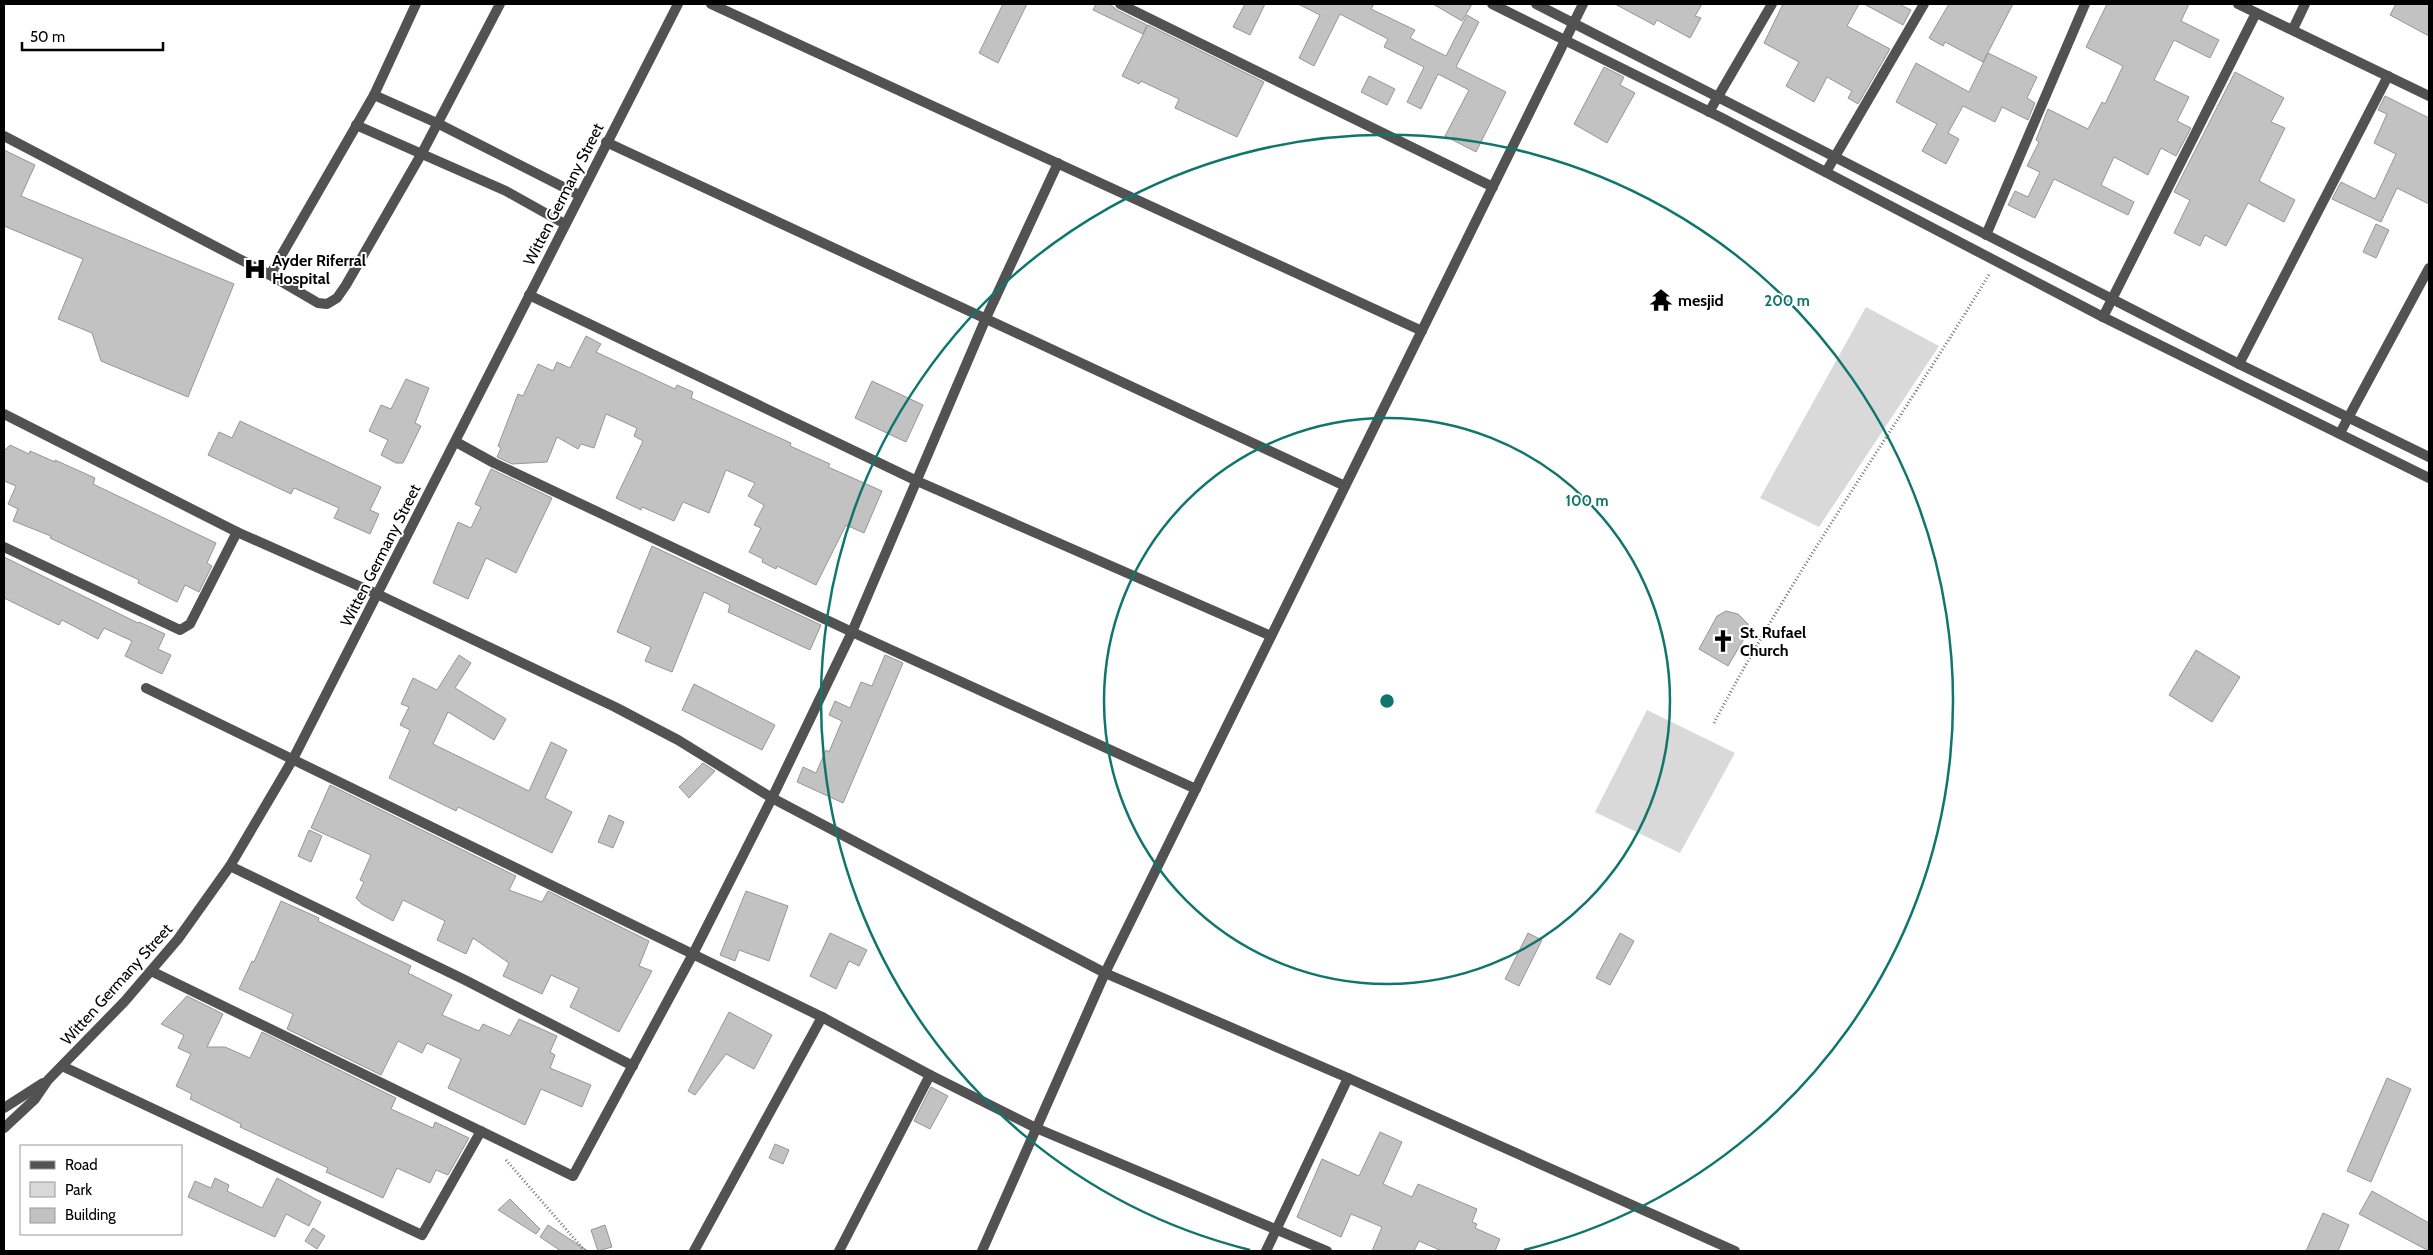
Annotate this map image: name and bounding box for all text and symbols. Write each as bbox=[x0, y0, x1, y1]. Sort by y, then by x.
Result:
scale bar bbox=[22, 20, 164, 52]
text: 50 m bbox=[30, 28, 65, 46]
street label: Witten Germany Street bbox=[519, 119, 608, 269]
place label: Ayder Riferral Hospital bbox=[272, 251, 366, 288]
hospital icon: Ayder Riferral Hospital bbox=[242, 256, 268, 282]
temple icon: mesjid bbox=[1648, 287, 1674, 313]
place label: mesjid bbox=[1678, 291, 1724, 310]
text: 200 m bbox=[1764, 292, 1810, 310]
street label: Witten Germany Street bbox=[336, 480, 425, 630]
text: 100 m bbox=[1565, 492, 1609, 510]
place label: St. Rufael Church bbox=[1740, 623, 1806, 660]
church icon: St. Rufael Church bbox=[1710, 628, 1736, 654]
centre of rings bbox=[1378, 692, 1396, 710]
street label: Witten Germany Street bbox=[57, 919, 176, 1049]
legend bbox=[20, 1145, 182, 1235]
text: Road bbox=[65, 1156, 98, 1174]
text: Park bbox=[65, 1181, 92, 1199]
text: Building bbox=[65, 1206, 116, 1224]

